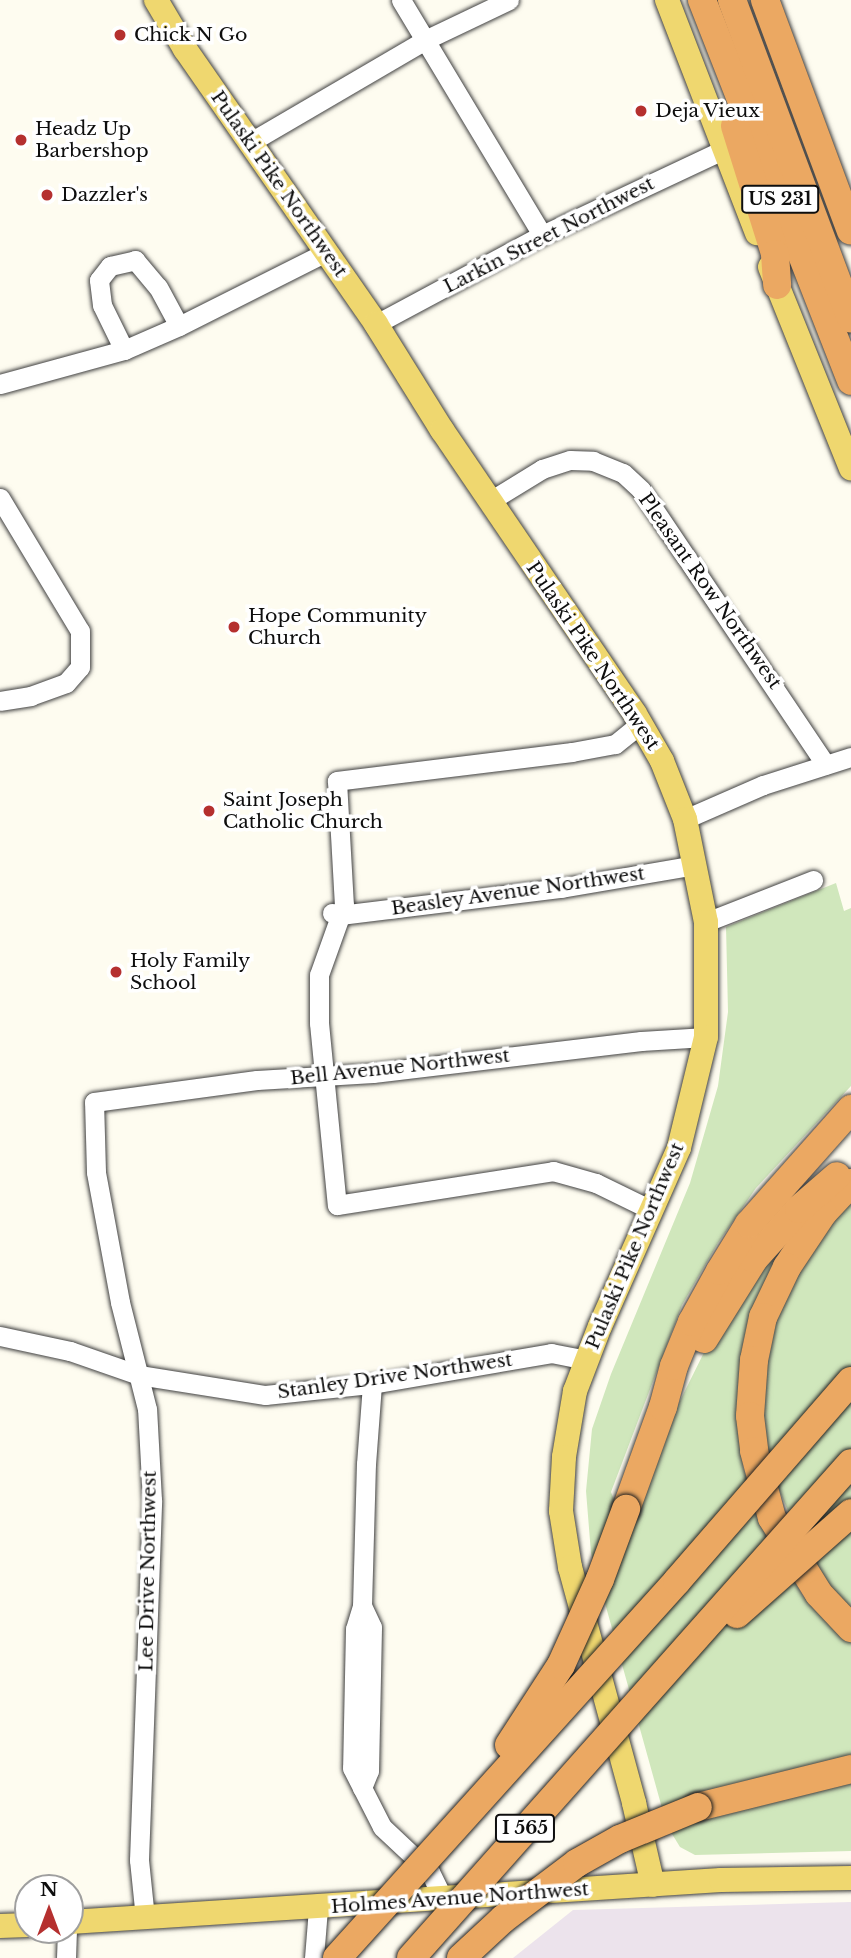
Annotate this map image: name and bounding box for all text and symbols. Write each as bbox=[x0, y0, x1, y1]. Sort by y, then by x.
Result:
place label: Chick N Go bbox=[134, 24, 248, 46]
marker: Chick N Go bbox=[112, 27, 128, 43]
street label: Pulaski Pike Northwest bbox=[206, 86, 352, 282]
place label: Deja Vieux bbox=[655, 100, 761, 122]
marker: Deja Vieux bbox=[633, 103, 649, 119]
place label: Headz Up Barbershop bbox=[35, 118, 149, 162]
marker: Headz Up Barbershop bbox=[13, 132, 29, 148]
street label: Larkin Street Northwest bbox=[440, 172, 658, 298]
place label: Dazzler's bbox=[61, 184, 148, 206]
road number: US 231 bbox=[740, 184, 820, 214]
marker: Dazzler's bbox=[39, 187, 55, 203]
street label: Pleasant Row Northwest bbox=[633, 488, 787, 694]
street label: Pulaski Pike Northwest bbox=[521, 558, 665, 754]
place label: Hope Community Church bbox=[248, 605, 427, 649]
marker: Hope Community Church bbox=[226, 619, 242, 635]
place label: Saint Joseph Catholic Church bbox=[223, 789, 383, 833]
marker: Saint Joseph Catholic Church bbox=[201, 803, 217, 819]
street label: Beasley Avenue Northwest bbox=[389, 862, 647, 920]
place label: Holy Family School bbox=[130, 950, 251, 994]
marker: Holy Family School bbox=[108, 964, 124, 980]
street label: Bell Avenue Northwest bbox=[289, 1044, 511, 1090]
street label: Pulaski Pike Northwest bbox=[581, 1139, 689, 1353]
street label: Stanley Drive Northwest bbox=[276, 1348, 514, 1404]
street label: Lee Drive Northwest bbox=[135, 1470, 161, 1672]
road number: I 565 bbox=[494, 1814, 556, 1842]
north arrow bbox=[14, 1874, 84, 1944]
text: N bbox=[40, 1878, 58, 1901]
street label: Holmes Avenue Northwest bbox=[330, 1878, 590, 1918]

